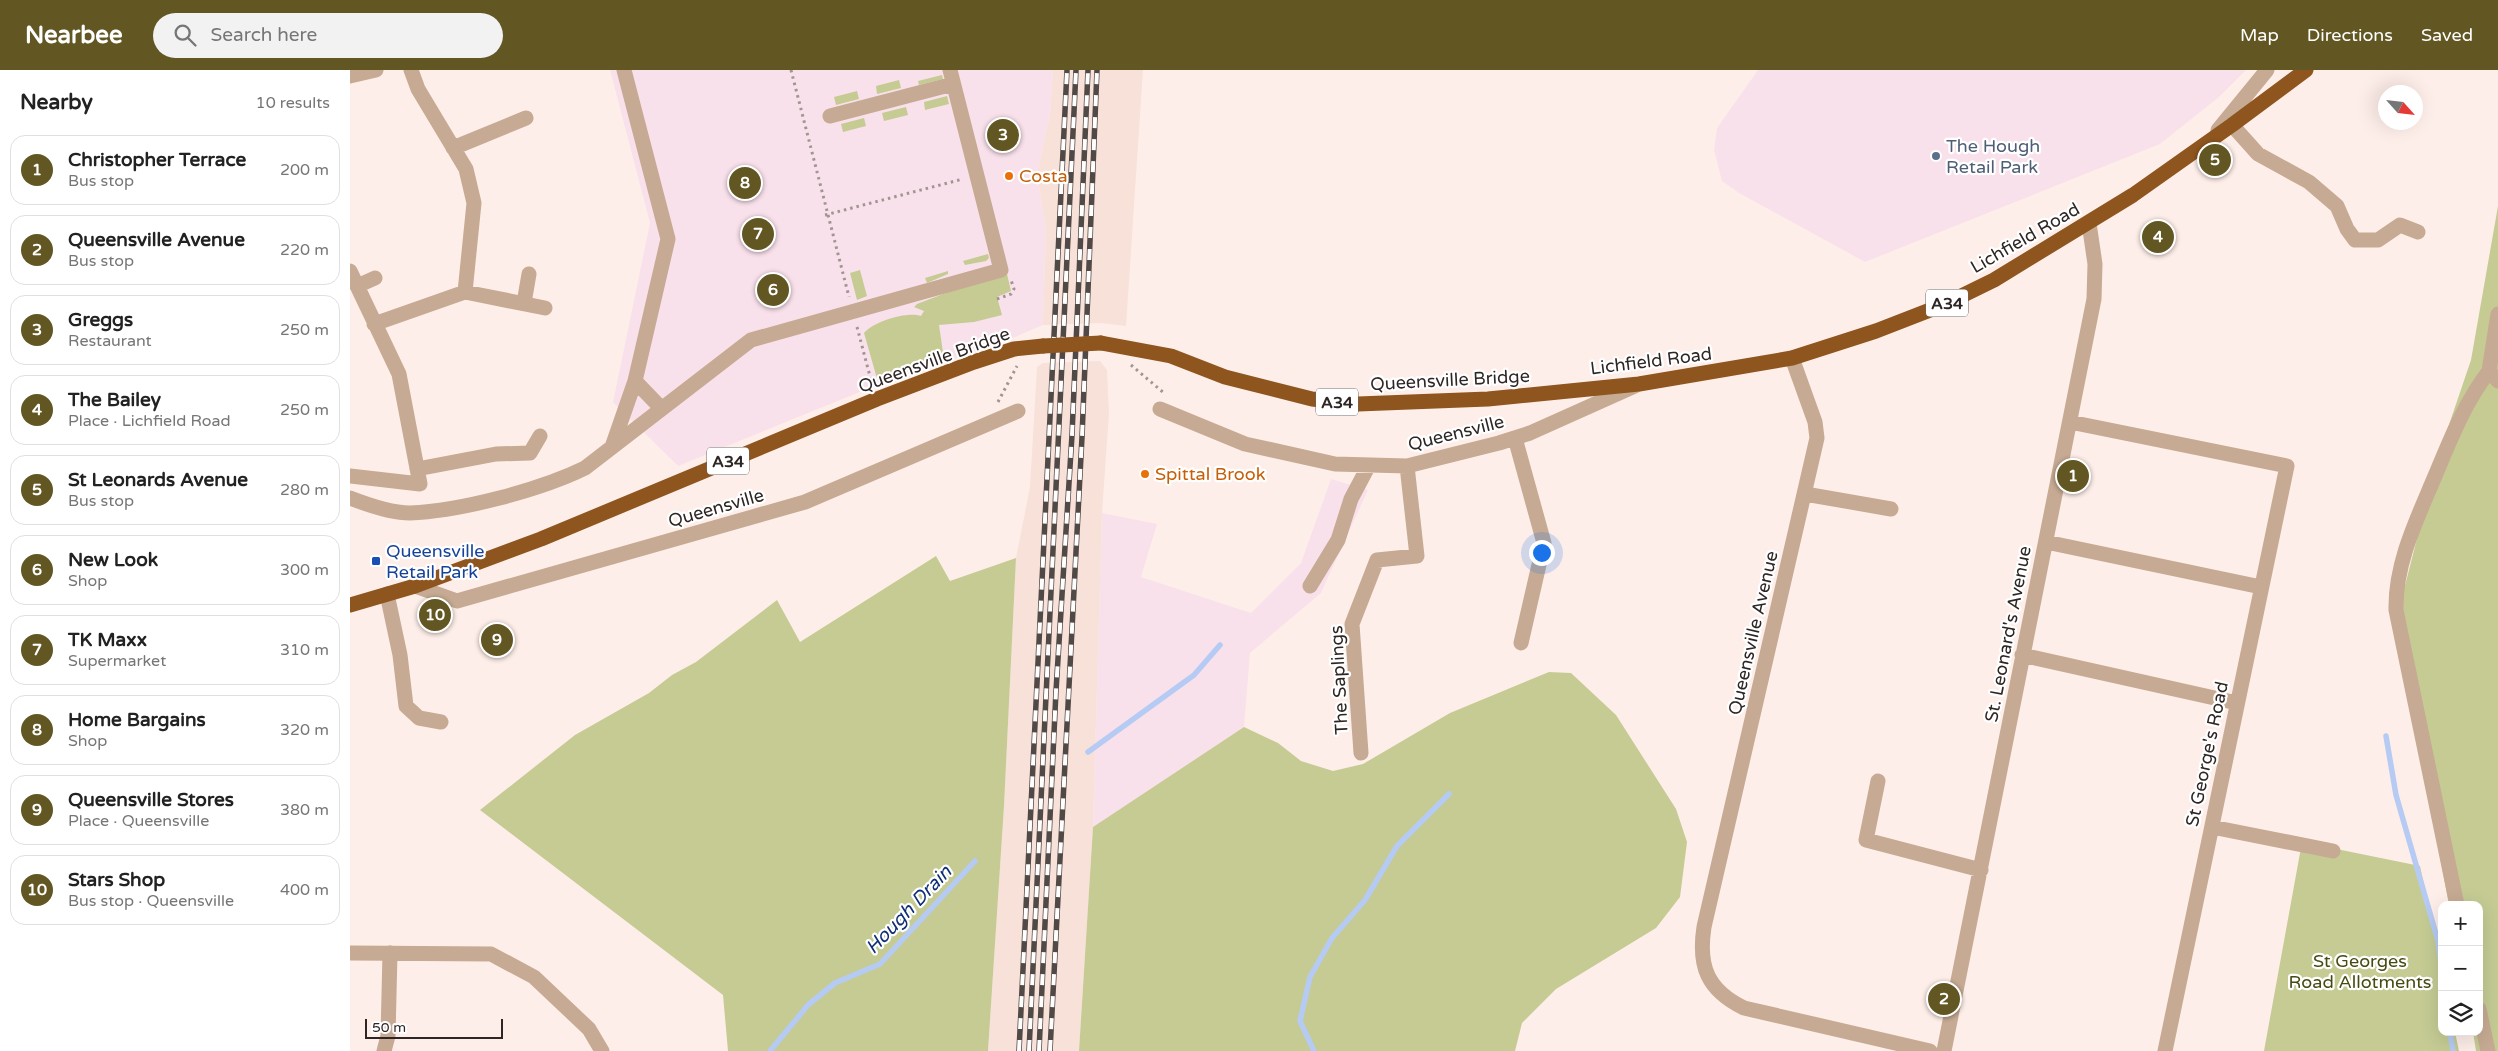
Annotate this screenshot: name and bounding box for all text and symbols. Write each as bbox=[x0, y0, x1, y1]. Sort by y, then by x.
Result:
search box bbox=[153, 13, 503, 58]
text: Nearbee bbox=[25, 21, 123, 50]
icon: search bbox=[171, 21, 199, 49]
text: Search here bbox=[211, 24, 317, 46]
text: Map bbox=[2240, 24, 2279, 46]
text: Directions bbox=[2307, 24, 2393, 46]
text: Saved bbox=[2421, 24, 2473, 46]
north arrow bbox=[2378, 85, 2423, 130]
text: Nearby bbox=[20, 90, 93, 115]
text: 10 results bbox=[256, 93, 330, 113]
pin: 3 bbox=[987, 116, 1019, 154]
place label: The Hough Retail Park bbox=[1946, 135, 2040, 178]
pin: 5 bbox=[2199, 141, 2231, 179]
text: Christopher Terrace bbox=[68, 149, 246, 171]
marker: The Hough Retail Park bbox=[1930, 150, 1942, 162]
text: 1 bbox=[32, 160, 42, 180]
text: 200 m bbox=[280, 160, 329, 180]
pin: 8 bbox=[729, 164, 761, 202]
place label: Costa bbox=[1019, 165, 1068, 187]
marker: Costa bbox=[1003, 170, 1015, 182]
text: Bus stop bbox=[68, 171, 134, 191]
street label: Lichfield Road bbox=[1966, 198, 2084, 278]
pin: 7 bbox=[742, 215, 774, 253]
pin: 4 bbox=[2142, 218, 2174, 256]
text: Queensville Avenue bbox=[68, 229, 245, 251]
text: 2 bbox=[32, 240, 42, 260]
text: 220 m bbox=[280, 240, 329, 260]
text: Bus stop bbox=[68, 251, 134, 271]
pin: 6 bbox=[757, 271, 789, 309]
road number: A34 bbox=[1926, 290, 1968, 317]
text: Greggs bbox=[68, 309, 133, 331]
text: 3 bbox=[32, 320, 42, 340]
text: 250 m bbox=[280, 320, 329, 340]
street label: Queensville Bridge bbox=[855, 322, 1013, 398]
text: Restaurant bbox=[68, 331, 152, 351]
street label: Lichfield Road bbox=[1589, 343, 1713, 379]
street label: Queensville Bridge bbox=[1370, 365, 1530, 395]
road number: A34 bbox=[1316, 388, 1358, 416]
text: The Bailey bbox=[68, 389, 161, 411]
text: 4 bbox=[32, 400, 42, 420]
text: 250 m bbox=[280, 400, 329, 420]
street label: Queensville bbox=[1406, 410, 1506, 456]
text: Place · Lichfield Road bbox=[68, 411, 231, 431]
road number: A34 bbox=[707, 448, 749, 474]
pin: 1 bbox=[2057, 457, 2089, 495]
place label: Spittal Brook bbox=[1155, 463, 1266, 485]
marker: Spittal Brook bbox=[1139, 468, 1151, 480]
text: St Leonards Avenue bbox=[68, 469, 248, 491]
text: 5 bbox=[32, 480, 42, 500]
text: 280 m bbox=[280, 480, 329, 500]
street label: Queensville bbox=[666, 484, 766, 532]
text: Bus stop bbox=[68, 491, 134, 511]
place label: Queensville Retail Park bbox=[386, 540, 485, 583]
your location bbox=[1529, 540, 1555, 566]
street label: St. Leonard's Avenue bbox=[1980, 544, 2036, 724]
text: New Look bbox=[68, 549, 158, 571]
street label: Queensville Avenue bbox=[1723, 549, 1783, 717]
marker: Queensville Retail Park bbox=[370, 555, 382, 567]
text: 6 bbox=[32, 560, 42, 580]
text: 300 m bbox=[280, 560, 329, 580]
text: Shop bbox=[68, 571, 107, 591]
pin: 10 bbox=[419, 596, 451, 634]
pin: 9 bbox=[481, 621, 513, 659]
street label: The Saplings bbox=[1325, 625, 1353, 735]
text: TK Maxx bbox=[68, 629, 147, 651]
text: 7 bbox=[32, 640, 42, 660]
text: 310 m bbox=[280, 640, 329, 660]
text: Supermarket bbox=[68, 651, 166, 671]
street label: St George's Road bbox=[2181, 679, 2233, 829]
text: Home Bargains bbox=[68, 709, 206, 731]
text: 8 bbox=[32, 720, 42, 740]
text: 320 m bbox=[280, 720, 329, 740]
text: Shop bbox=[68, 731, 107, 751]
text: Queensville Stores bbox=[68, 789, 234, 811]
text: 9 bbox=[32, 800, 42, 820]
text: 380 m bbox=[280, 800, 329, 820]
text: Place · Queensville bbox=[68, 811, 209, 831]
water label: Hough Drain bbox=[861, 861, 957, 958]
text: Stars Shop bbox=[68, 869, 165, 891]
text: 10 bbox=[27, 880, 47, 900]
text: 400 m bbox=[280, 880, 329, 900]
text: Bus stop · Queensville bbox=[68, 891, 234, 911]
map controls bbox=[2438, 901, 2483, 1036]
button: + bbox=[2438, 901, 2483, 946]
button: − bbox=[2438, 946, 2483, 991]
park label: St Georges Road Allotments bbox=[2289, 950, 2431, 993]
pin: 2 bbox=[1928, 980, 1960, 1018]
button: layers bbox=[2438, 991, 2483, 1036]
scale bar bbox=[365, 1016, 502, 1039]
text: 50 m bbox=[372, 1019, 406, 1036]

